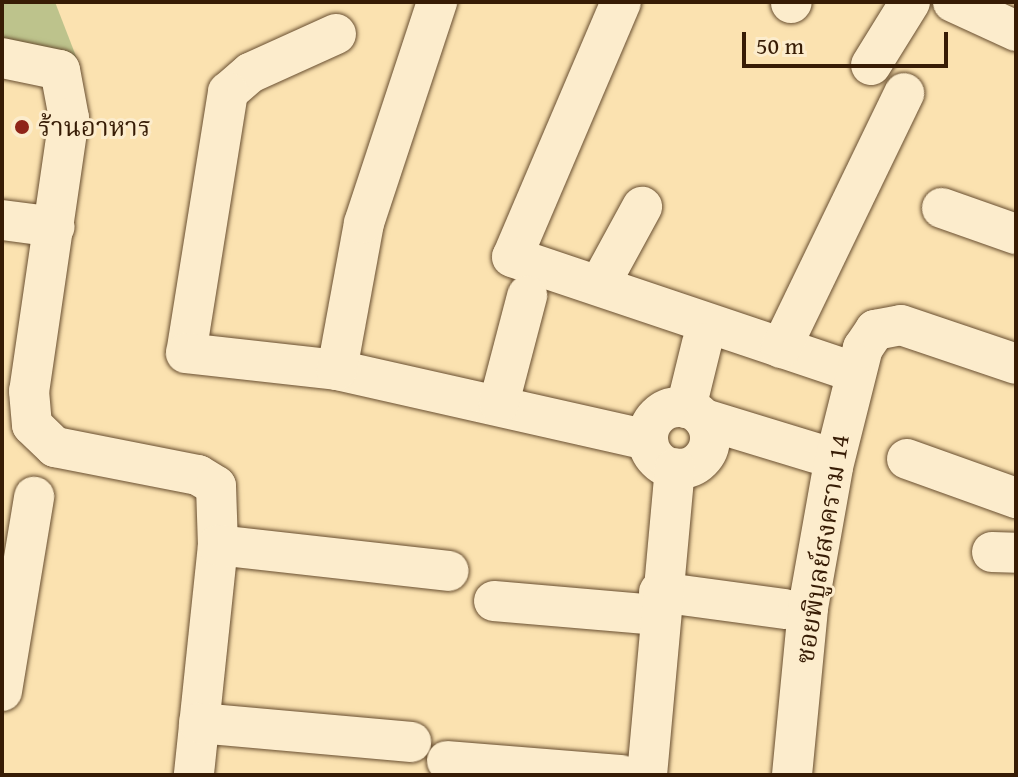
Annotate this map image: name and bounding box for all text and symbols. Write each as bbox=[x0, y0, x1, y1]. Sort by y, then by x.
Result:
scale bar bbox=[746, 16, 952, 66]
text: 50 m bbox=[756, 28, 804, 63]
place label: ร้านอาหาร bbox=[38, 111, 151, 143]
marker: ร้านอาหาร bbox=[13, 118, 31, 136]
street label: ซอยพิบูลย์สงคราม 14 bbox=[788, 432, 856, 666]

